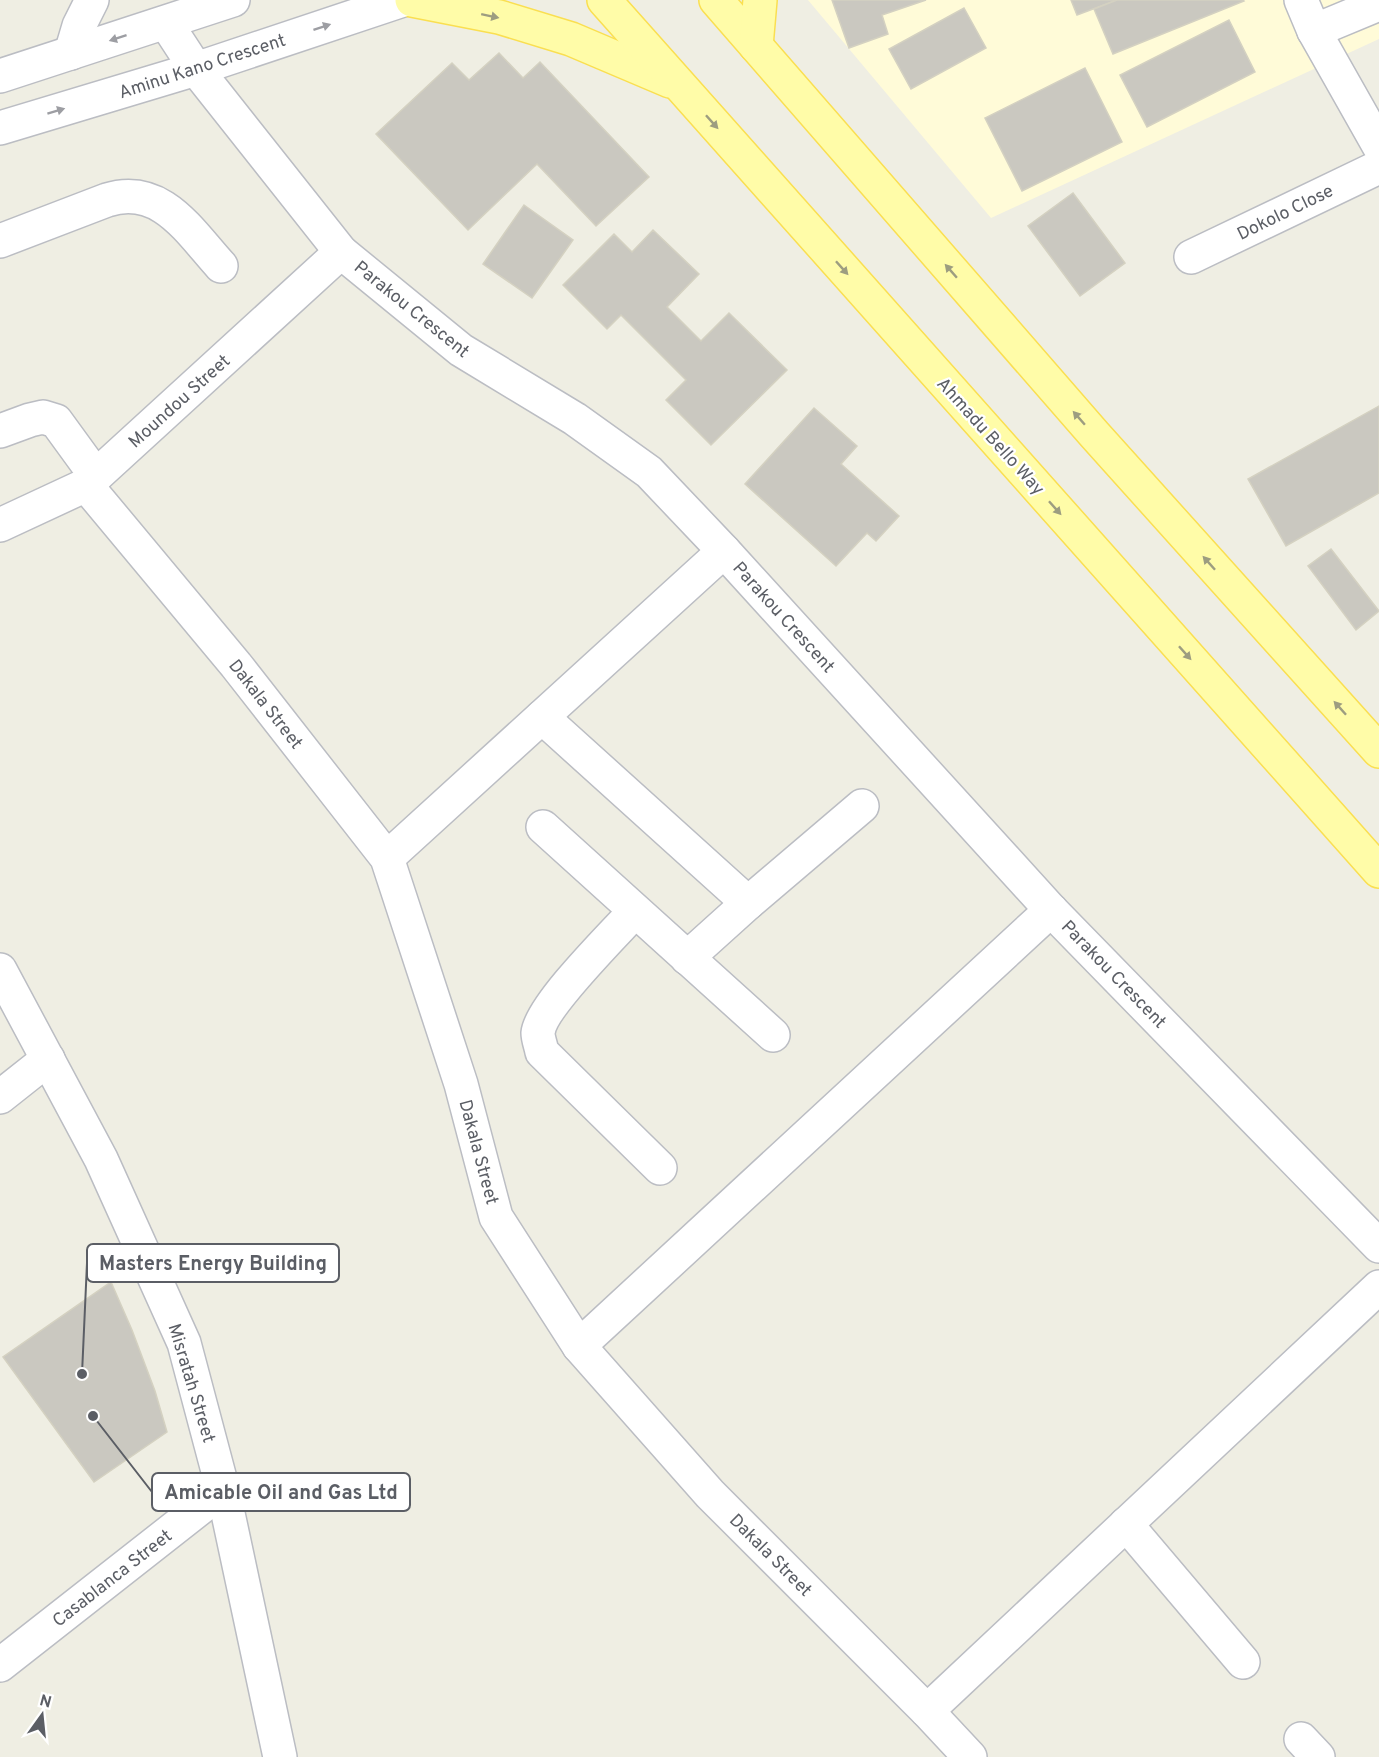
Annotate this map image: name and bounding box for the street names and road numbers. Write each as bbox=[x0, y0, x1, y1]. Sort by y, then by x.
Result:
street label: Aminu Kano Crescent bbox=[116, 30, 289, 105]
street label: Dokolo Close bbox=[1234, 180, 1338, 247]
street label: Parakou Crescent bbox=[349, 257, 473, 364]
street label: Moundou Street bbox=[124, 350, 236, 454]
street label: Ahmadu Bello Way bbox=[931, 373, 1049, 501]
street label: Parakou Crescent bbox=[727, 558, 839, 678]
street label: Dakala Street bbox=[223, 655, 307, 755]
street label: Parakou Crescent bbox=[1055, 916, 1170, 1034]
street label: Dakala Street bbox=[452, 1097, 503, 1208]
street label: Misratah Street bbox=[162, 1321, 220, 1446]
street label: Dakala Street bbox=[724, 1510, 816, 1602]
street label: Casablanca Street bbox=[48, 1525, 177, 1633]

